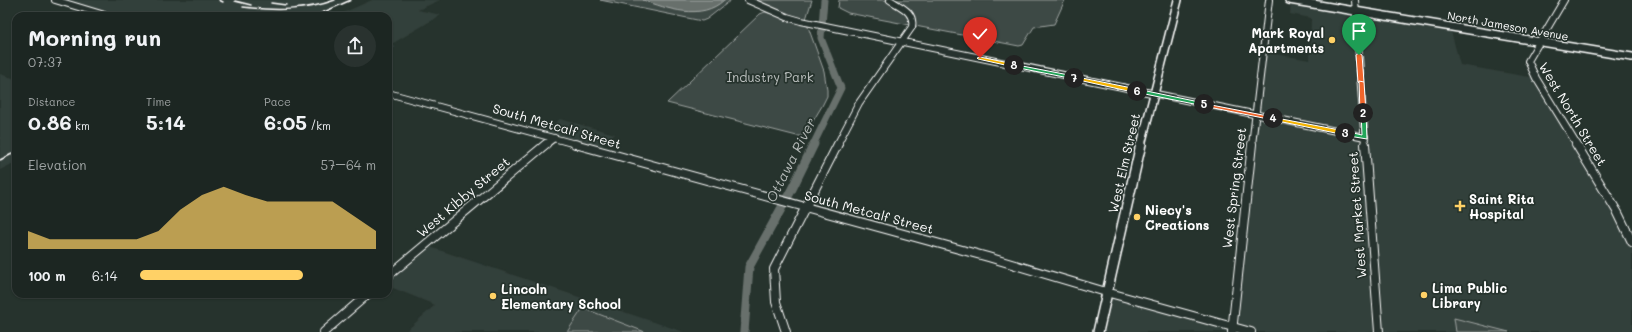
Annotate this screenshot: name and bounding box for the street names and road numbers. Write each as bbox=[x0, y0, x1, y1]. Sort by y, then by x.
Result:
street label: North Jameson Avenue bbox=[1446, 7, 1570, 44]
street label: West North Street bbox=[1536, 59, 1611, 169]
street label: South Metcalf Street bbox=[491, 99, 624, 152]
street label: West Elm Street bbox=[1104, 111, 1143, 215]
street label: West Spring Street bbox=[1218, 126, 1249, 249]
street label: West Market Street bbox=[1344, 151, 1369, 279]
street label: West Kibby Street bbox=[413, 153, 513, 241]
street label: South Metcalf Street bbox=[803, 186, 936, 237]

